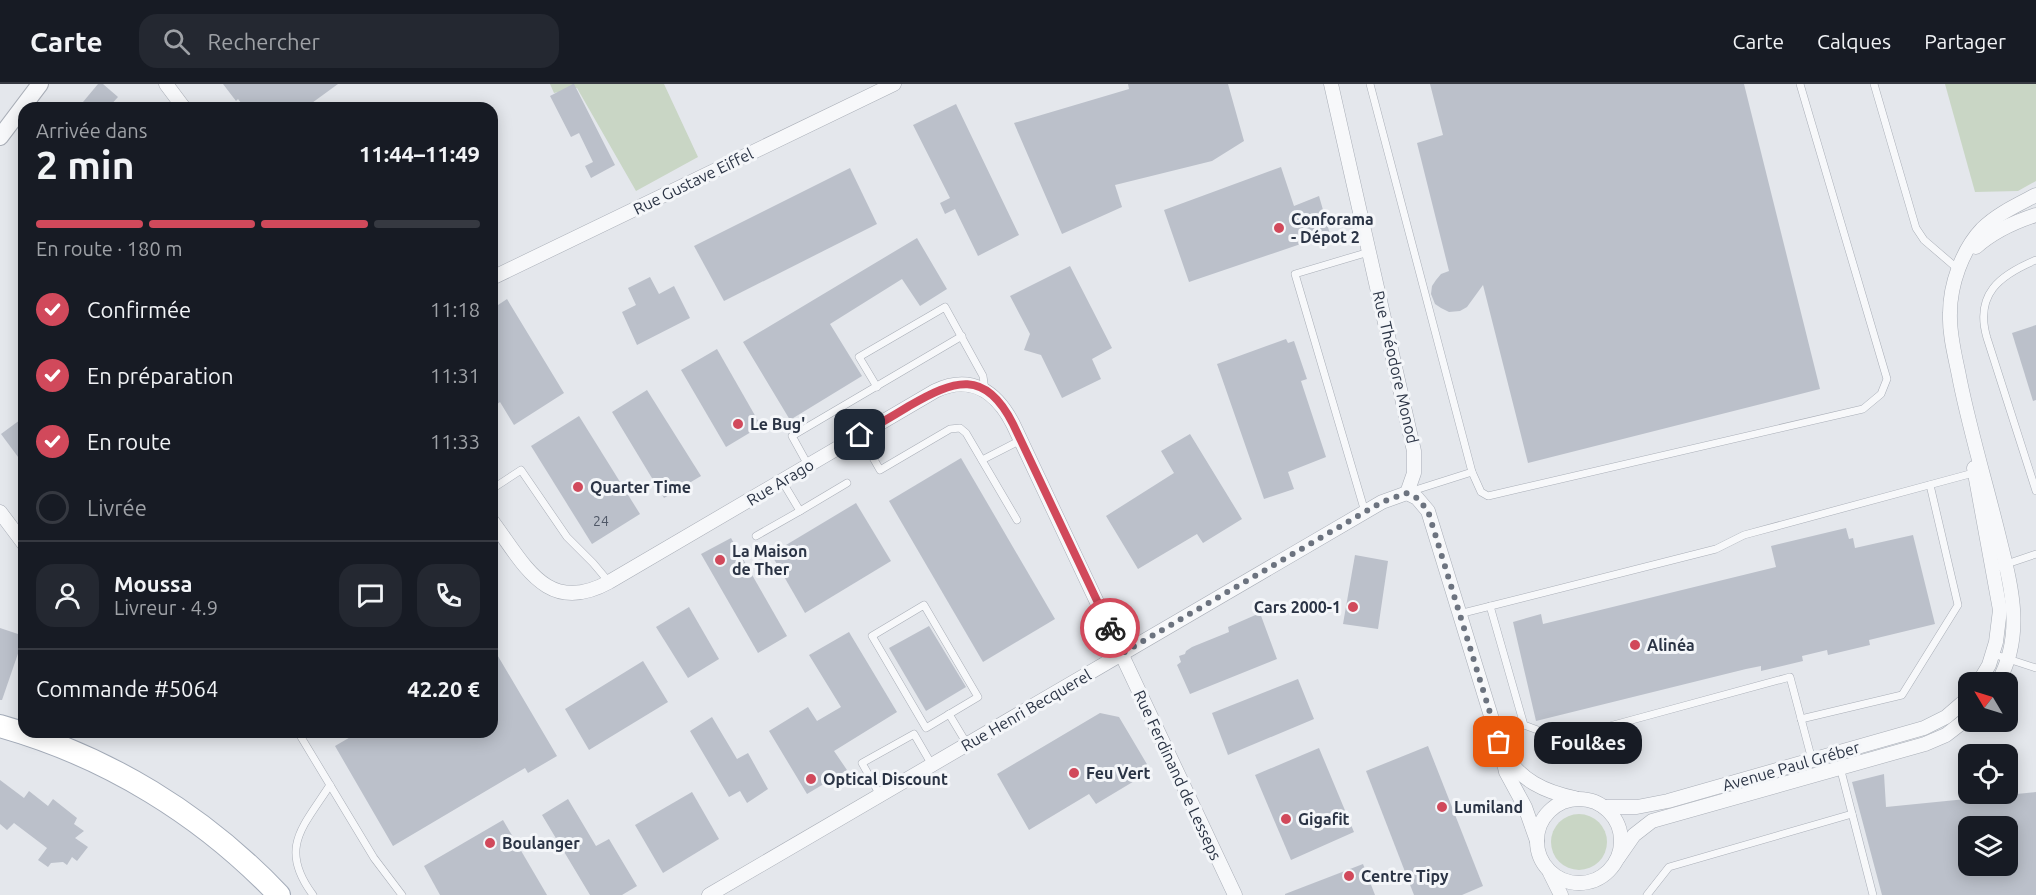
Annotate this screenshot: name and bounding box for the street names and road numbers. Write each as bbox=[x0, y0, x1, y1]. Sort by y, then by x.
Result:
street label: Rue Gustave Eiffel bbox=[630, 144, 756, 218]
street label: Rue Théodore Monod bbox=[1370, 289, 1422, 445]
street label: Rue Arago bbox=[743, 455, 817, 509]
street label: Rue Henri Becquerel bbox=[958, 665, 1094, 755]
street label: Rue Ferdinand de Lesseps bbox=[1131, 687, 1225, 863]
street label: Avenue Paul Gréber bbox=[1720, 738, 1862, 794]

